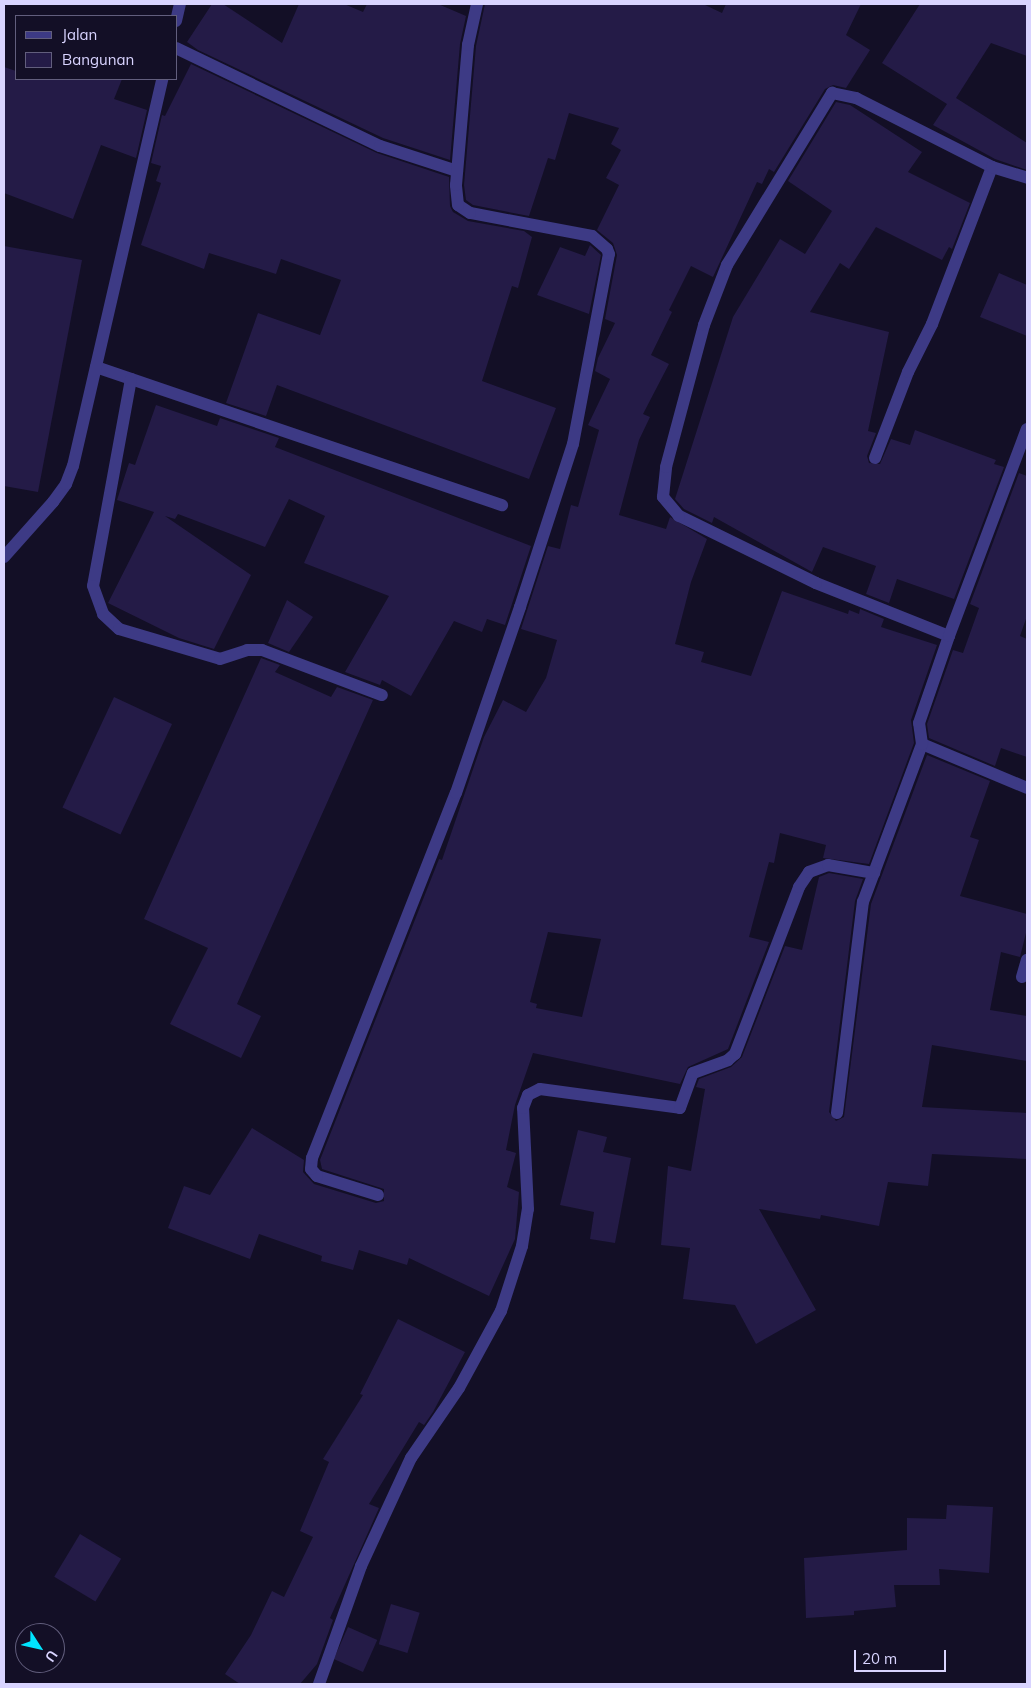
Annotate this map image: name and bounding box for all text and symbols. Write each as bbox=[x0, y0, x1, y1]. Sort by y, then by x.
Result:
legend bbox=[15, 15, 178, 80]
text: Jalan bbox=[62, 25, 97, 44]
text: Bangunan bbox=[62, 50, 134, 69]
north arrow bbox=[15, 1623, 65, 1673]
scale bar bbox=[856, 1640, 948, 1672]
text: U bbox=[41, 1647, 62, 1665]
text: 20 m bbox=[862, 1649, 897, 1668]

